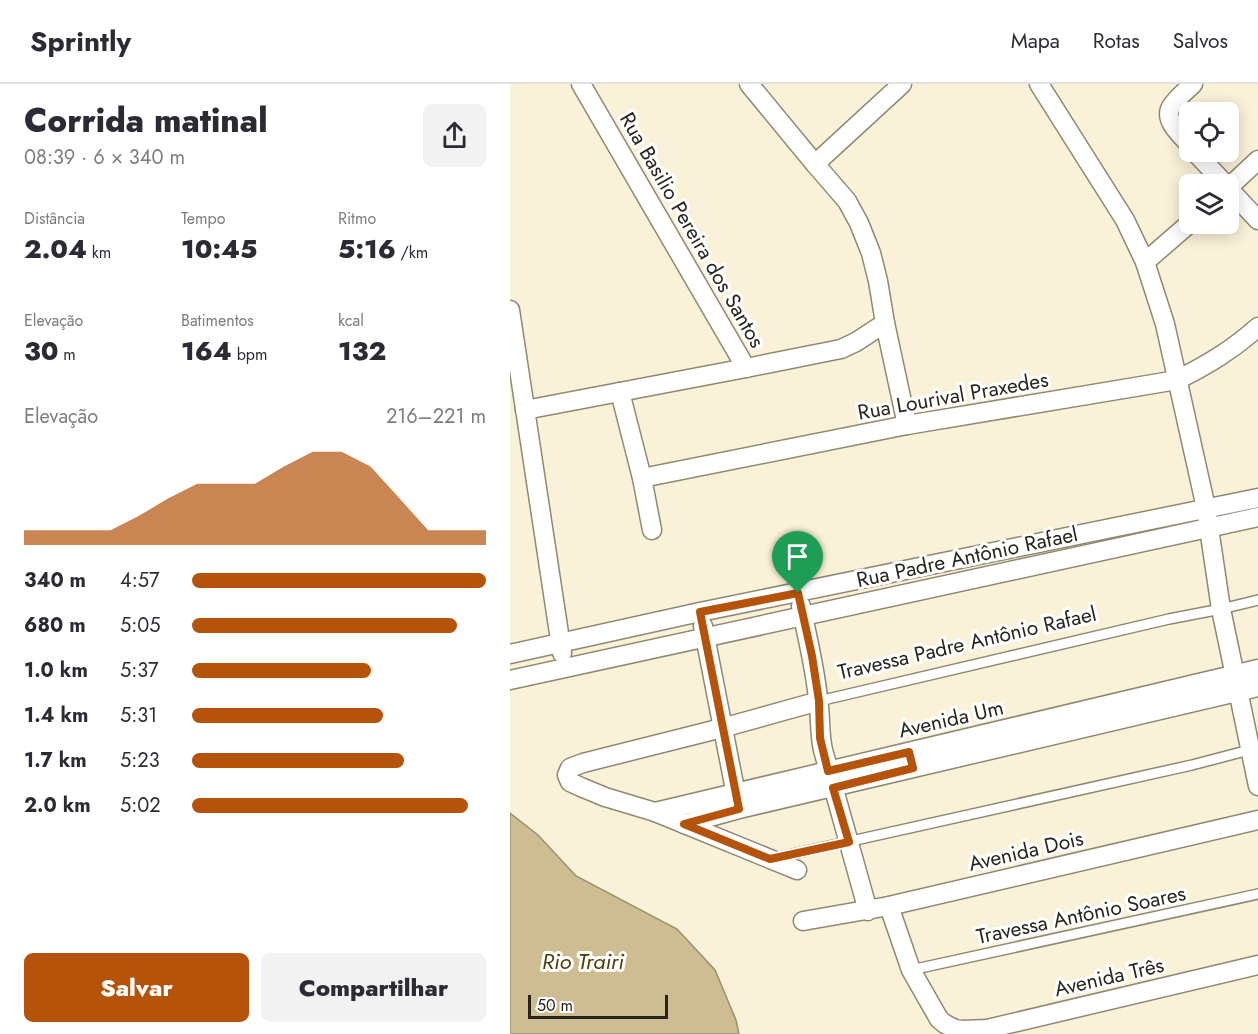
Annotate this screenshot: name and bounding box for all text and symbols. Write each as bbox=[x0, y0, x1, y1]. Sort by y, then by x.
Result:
text: Sprintly bbox=[30, 21, 131, 62]
text: Mapa bbox=[1011, 26, 1060, 56]
text: Rotas bbox=[1093, 26, 1140, 56]
text: Salvos bbox=[1173, 26, 1228, 56]
text: Corrida matinal bbox=[24, 97, 267, 144]
map controls bbox=[1179, 102, 1239, 234]
button: locate bbox=[1179, 102, 1239, 162]
button: share bbox=[423, 104, 486, 167]
street label: Rua Basilio Pereira dos Santos bbox=[612, 107, 772, 353]
text: 08:39 · 6 × 340 m bbox=[24, 143, 185, 172]
button: layers bbox=[1179, 174, 1239, 234]
text: Distância bbox=[24, 207, 85, 230]
text: Tempo bbox=[181, 207, 225, 230]
text: Ritmo bbox=[338, 207, 376, 230]
text: 2.04 bbox=[24, 230, 87, 268]
text: 10:45 bbox=[181, 230, 257, 268]
text: 5:16 bbox=[338, 230, 396, 268]
text: km bbox=[87, 241, 111, 264]
text: /km bbox=[396, 241, 428, 264]
text: Elevação bbox=[24, 309, 83, 332]
text: Batimentos bbox=[181, 309, 254, 332]
text: kcal bbox=[338, 309, 364, 332]
text: 30 bbox=[24, 332, 58, 370]
text: 164 bbox=[181, 332, 232, 370]
text: 132 bbox=[338, 332, 386, 370]
text: m bbox=[58, 343, 76, 366]
text: bpm bbox=[232, 343, 267, 366]
street label: Rua Lourival Praxedes bbox=[855, 364, 1051, 428]
text: Elevação bbox=[24, 402, 98, 431]
text: 216–221 m bbox=[386, 402, 486, 431]
street label: Rua Padre Antônio Rafael bbox=[854, 519, 1080, 595]
pin bbox=[772, 531, 823, 593]
icon: arrive bbox=[781, 540, 814, 573]
text: 340 m bbox=[24, 566, 86, 595]
text: 4:57 bbox=[120, 566, 159, 595]
street label: Travessa Padre Antônio Rafael bbox=[835, 599, 1099, 687]
text: 680 m bbox=[24, 611, 86, 640]
text: 5:05 bbox=[120, 611, 161, 640]
text: 1.0 km bbox=[24, 656, 88, 685]
text: 5:37 bbox=[120, 656, 158, 685]
street label: Avenida Um bbox=[896, 692, 1006, 746]
text: 1.4 km bbox=[24, 701, 89, 730]
text: 5:31 bbox=[120, 701, 157, 730]
text: 1.7 km bbox=[24, 746, 87, 775]
text: 5:23 bbox=[120, 746, 160, 775]
text: 2.0 km bbox=[24, 791, 91, 820]
text: 5:02 bbox=[120, 791, 161, 820]
street label: Avenida Dois bbox=[966, 823, 1086, 879]
street label: Travessa Antônio Soares bbox=[974, 878, 1188, 952]
water label: Rio Trairi bbox=[542, 945, 624, 977]
street label: Avenida Três bbox=[1051, 950, 1167, 1004]
button: Salvar bbox=[24, 953, 249, 1022]
button: Compartilhar bbox=[261, 953, 486, 1022]
scale bar bbox=[528, 992, 668, 1020]
text: 50 m bbox=[537, 994, 573, 1017]

